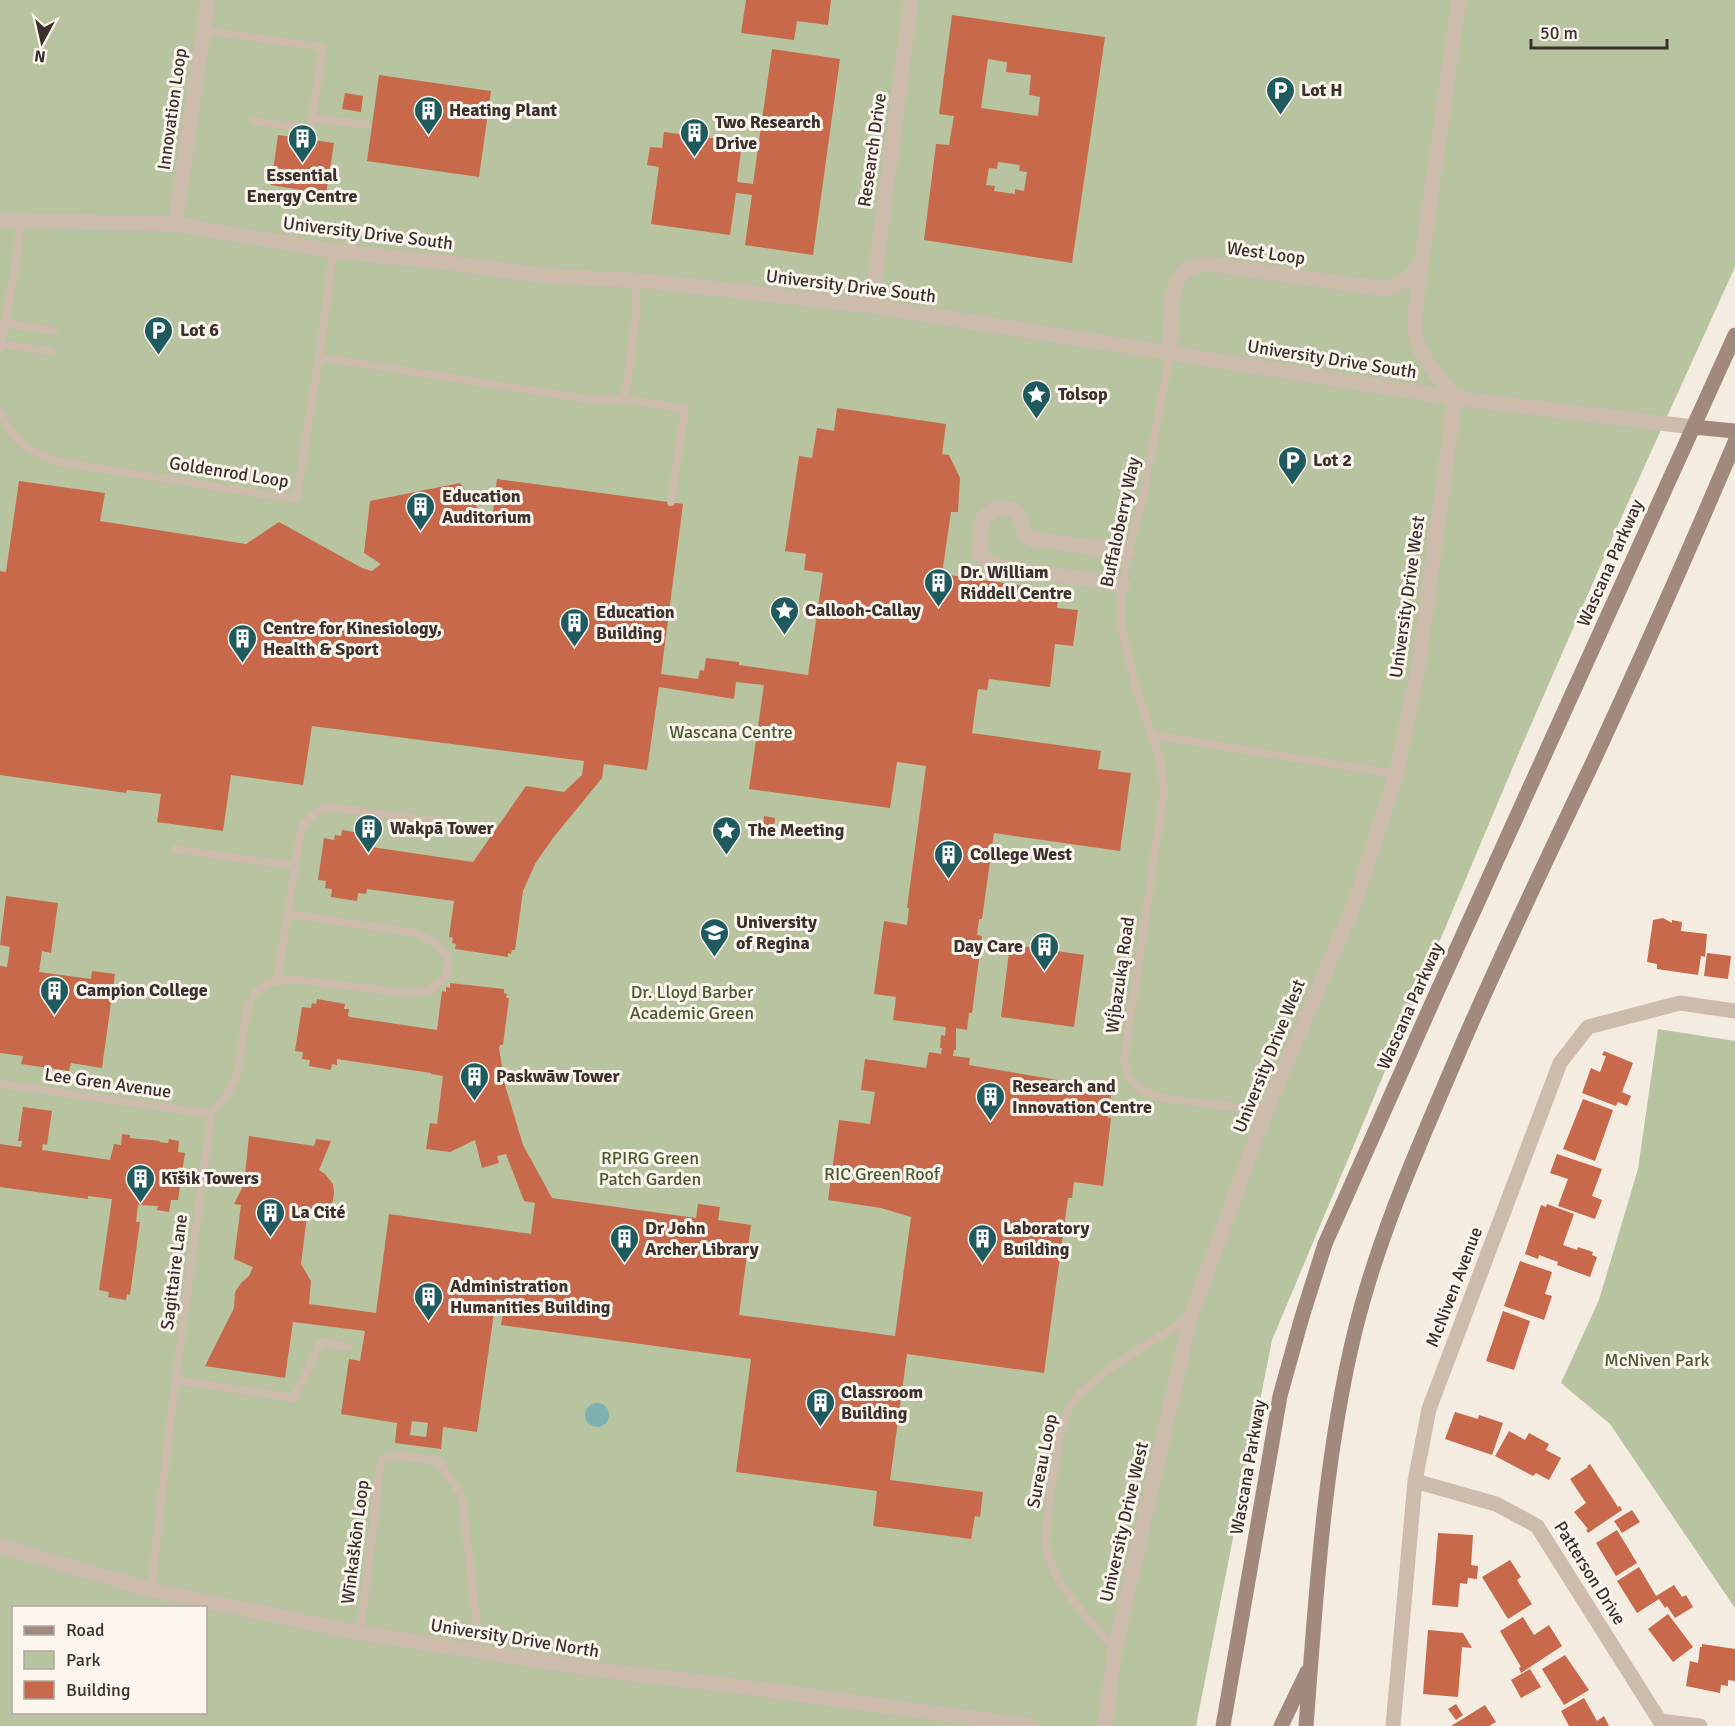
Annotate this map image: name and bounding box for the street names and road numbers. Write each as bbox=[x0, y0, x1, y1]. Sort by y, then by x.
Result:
street label: Innovation Loop bbox=[153, 47, 191, 171]
street label: Research Drive bbox=[853, 92, 891, 208]
street label: University Drive South bbox=[282, 212, 454, 254]
street label: West Loop bbox=[1225, 237, 1307, 269]
street label: University Drive South bbox=[765, 265, 937, 307]
street label: University Drive South bbox=[1246, 335, 1418, 383]
street label: Goldenrod Loop bbox=[168, 452, 290, 492]
street label: Buffaloberry Way bbox=[1095, 454, 1145, 589]
street label: Wascana Parkway bbox=[1572, 495, 1648, 630]
street label: University Drive West bbox=[1385, 514, 1429, 680]
street label: Wį́bazuką Road bbox=[1101, 915, 1139, 1035]
street label: Wascana Parkway bbox=[1372, 938, 1448, 1073]
street label: University Drive West bbox=[1228, 976, 1310, 1136]
street label: Lee Gren Avenue bbox=[43, 1063, 173, 1103]
street label: Sagittaire Lane bbox=[156, 1213, 192, 1331]
street label: McNiven Avenue bbox=[1421, 1224, 1487, 1350]
street label: Wascana Parkway bbox=[1225, 1397, 1271, 1536]
street label: Sureau Loop bbox=[1022, 1412, 1062, 1510]
street label: University Drive West bbox=[1095, 1440, 1153, 1604]
street label: Wīnkaškōn Loop bbox=[336, 1479, 374, 1605]
street label: Patterson Drive bbox=[1549, 1517, 1631, 1629]
street label: University Drive North bbox=[429, 1614, 601, 1662]

